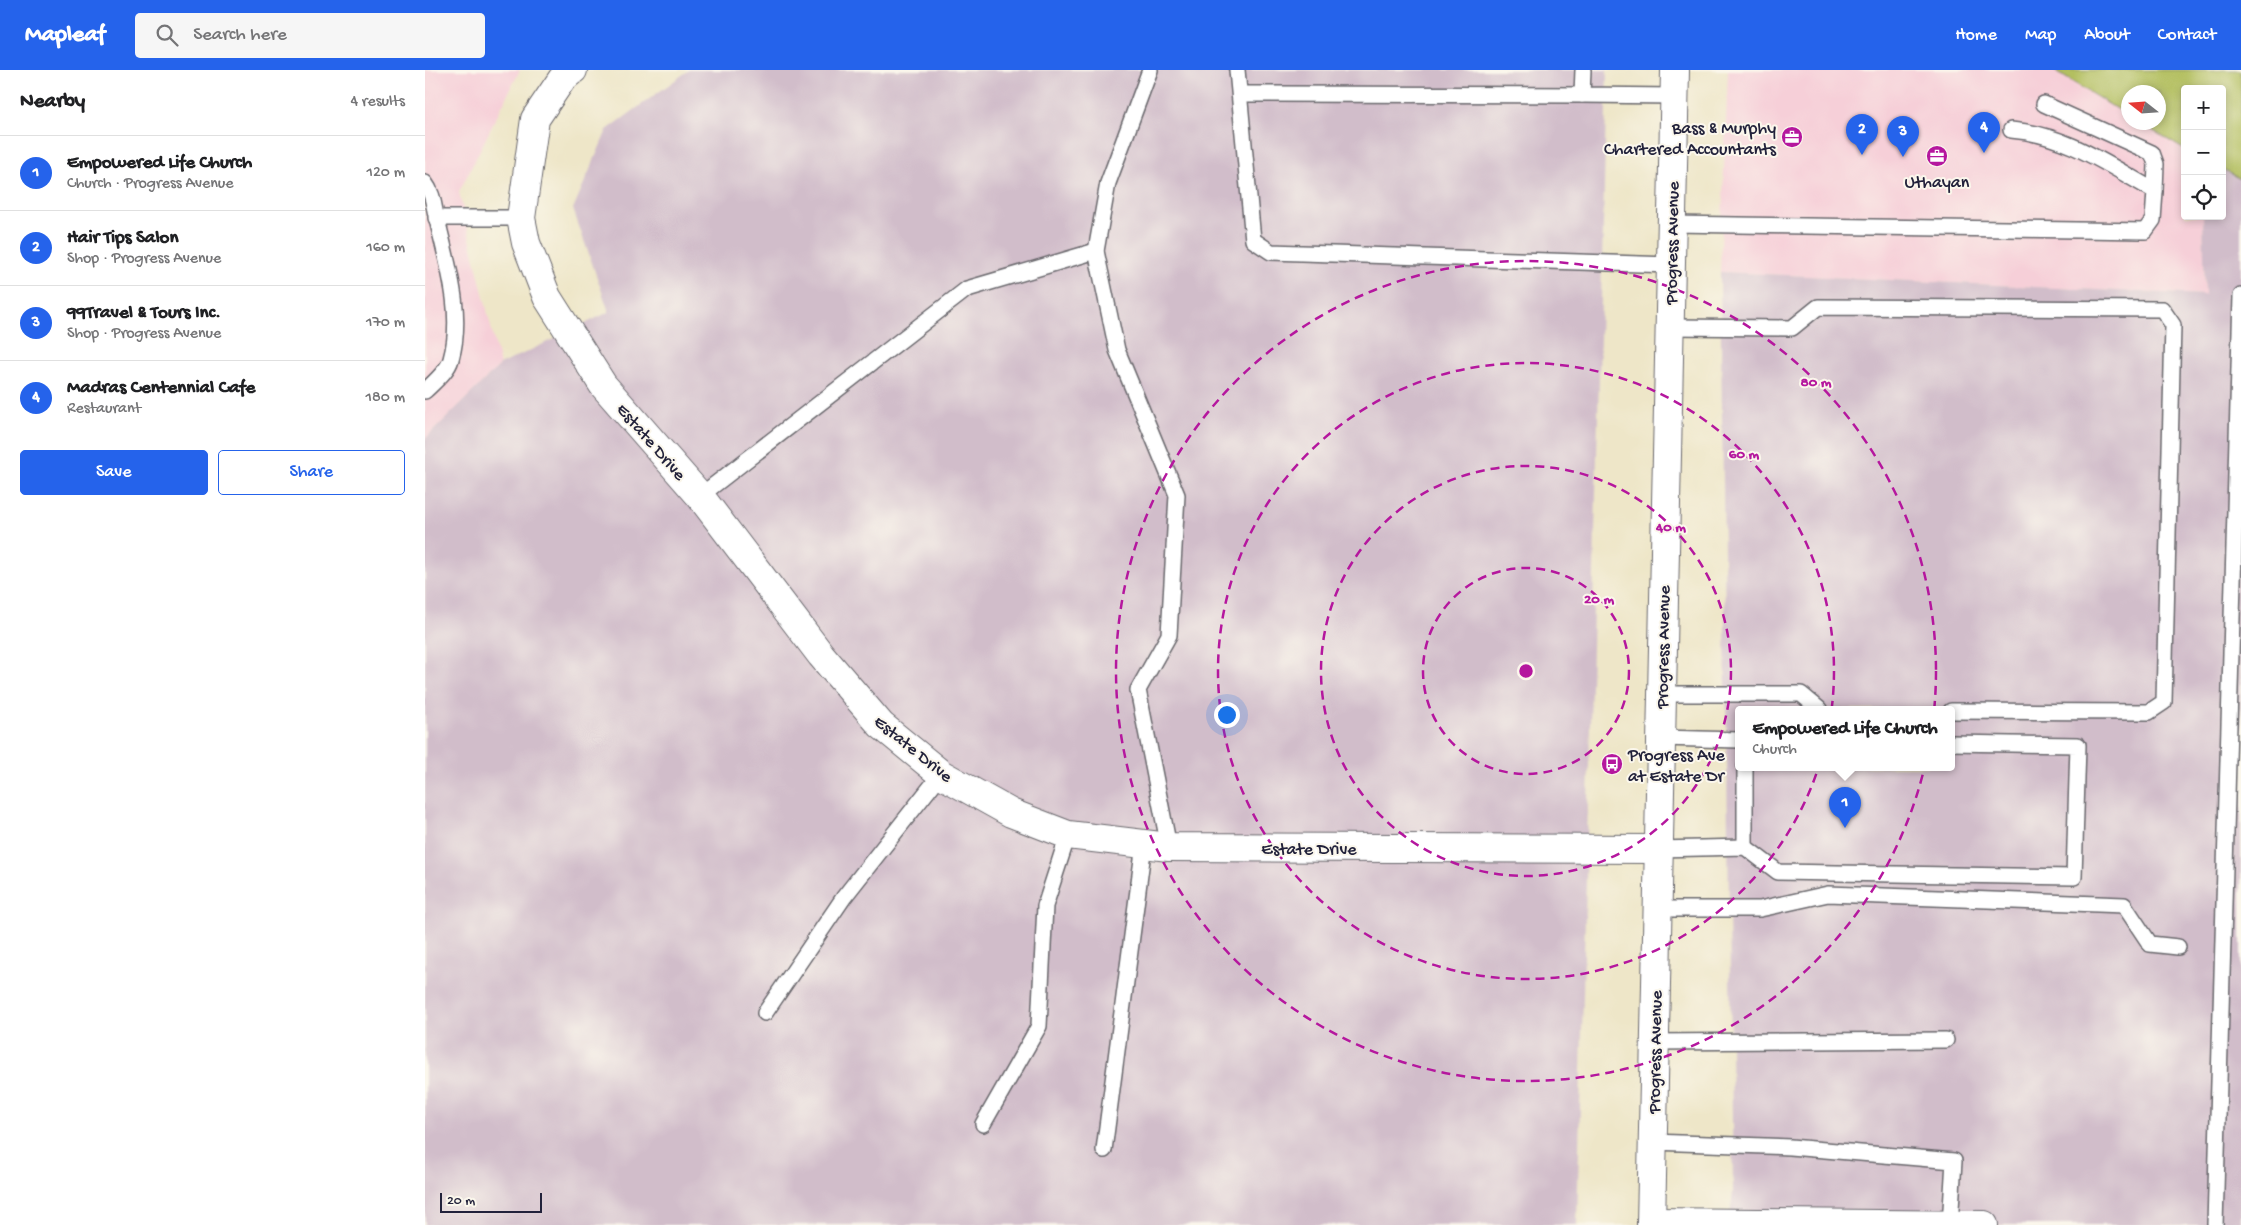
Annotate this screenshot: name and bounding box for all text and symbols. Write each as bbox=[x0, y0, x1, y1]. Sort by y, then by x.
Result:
search box bbox=[135, 13, 485, 58]
text: Mapleaf bbox=[25, 21, 105, 50]
icon: search bbox=[153, 21, 181, 49]
text: Search here bbox=[193, 24, 287, 47]
text: Home bbox=[1955, 25, 1997, 46]
text: Map bbox=[2025, 25, 2056, 46]
text: About bbox=[2084, 25, 2130, 46]
text: Contact bbox=[2158, 25, 2216, 46]
north arrow bbox=[2121, 85, 2166, 130]
map controls bbox=[2181, 85, 2226, 220]
button: + bbox=[2181, 85, 2226, 130]
text: Nearby bbox=[20, 90, 85, 115]
text: 4 results bbox=[350, 93, 405, 112]
pin: 4 bbox=[1968, 112, 2000, 153]
pin: 2 bbox=[1846, 114, 1878, 155]
pin: 3 bbox=[1887, 116, 1919, 157]
place label: Bass & Murphy Chartered Accountants bbox=[1604, 119, 1777, 161]
office icon: Bass & Murphy Chartered Accountants bbox=[1780, 125, 1804, 149]
button: − bbox=[2181, 130, 2226, 175]
office icon: Uthayan bbox=[1925, 144, 1949, 168]
text: Empowered Life Church bbox=[67, 152, 252, 175]
text: 1 bbox=[33, 164, 39, 183]
text: 120 m bbox=[366, 164, 405, 183]
place label: Uthayan bbox=[1905, 173, 1970, 194]
text: Church · Progress Avenue bbox=[67, 175, 234, 194]
button: locate bbox=[2181, 175, 2226, 220]
street label: Progress Avenue bbox=[1662, 181, 1685, 306]
text: Hair Tips Salon bbox=[67, 227, 178, 250]
text: 2 bbox=[32, 239, 40, 258]
text: 160 m bbox=[366, 239, 405, 258]
text: Shop · Progress Avenue bbox=[67, 250, 221, 269]
text: 99Travel & Tours Inc. bbox=[67, 302, 221, 325]
text: 3 bbox=[32, 314, 40, 333]
text: 170 m bbox=[366, 314, 405, 333]
text: Shop · Progress Avenue bbox=[67, 325, 221, 344]
text: 80 m bbox=[1801, 374, 1832, 392]
text: Madras Centennial Cafe bbox=[67, 377, 255, 400]
text: 4 bbox=[32, 389, 40, 408]
text: 180 m bbox=[366, 389, 405, 408]
text: Restaurant bbox=[67, 400, 141, 419]
street label: Estate Drive bbox=[611, 400, 690, 486]
text: 60 m bbox=[1729, 446, 1760, 464]
button: Save bbox=[20, 450, 208, 495]
button: Share bbox=[218, 450, 405, 495]
text: 40 m bbox=[1655, 519, 1686, 537]
street label: Progress Avenue bbox=[1653, 585, 1676, 710]
text: 20 m bbox=[1584, 591, 1614, 609]
centre of rings bbox=[1517, 662, 1535, 680]
your location bbox=[1214, 702, 1240, 728]
popup bbox=[1735, 706, 1955, 771]
street label: Estate Drive bbox=[869, 712, 957, 789]
text: Empowered Life Church bbox=[1752, 718, 1938, 741]
text: Church bbox=[1752, 741, 1797, 760]
place label: Progress Ave at Estate Dr bbox=[1627, 746, 1726, 788]
bus stop icon: Progress Ave at Estate Dr bbox=[1600, 752, 1624, 776]
pin: 1 bbox=[1829, 787, 1861, 828]
street label: Estate Drive bbox=[1261, 840, 1357, 861]
street label: Progress Avenue bbox=[1645, 990, 1668, 1115]
scale bar bbox=[440, 1190, 543, 1213]
text: 20 m bbox=[447, 1193, 475, 1210]

